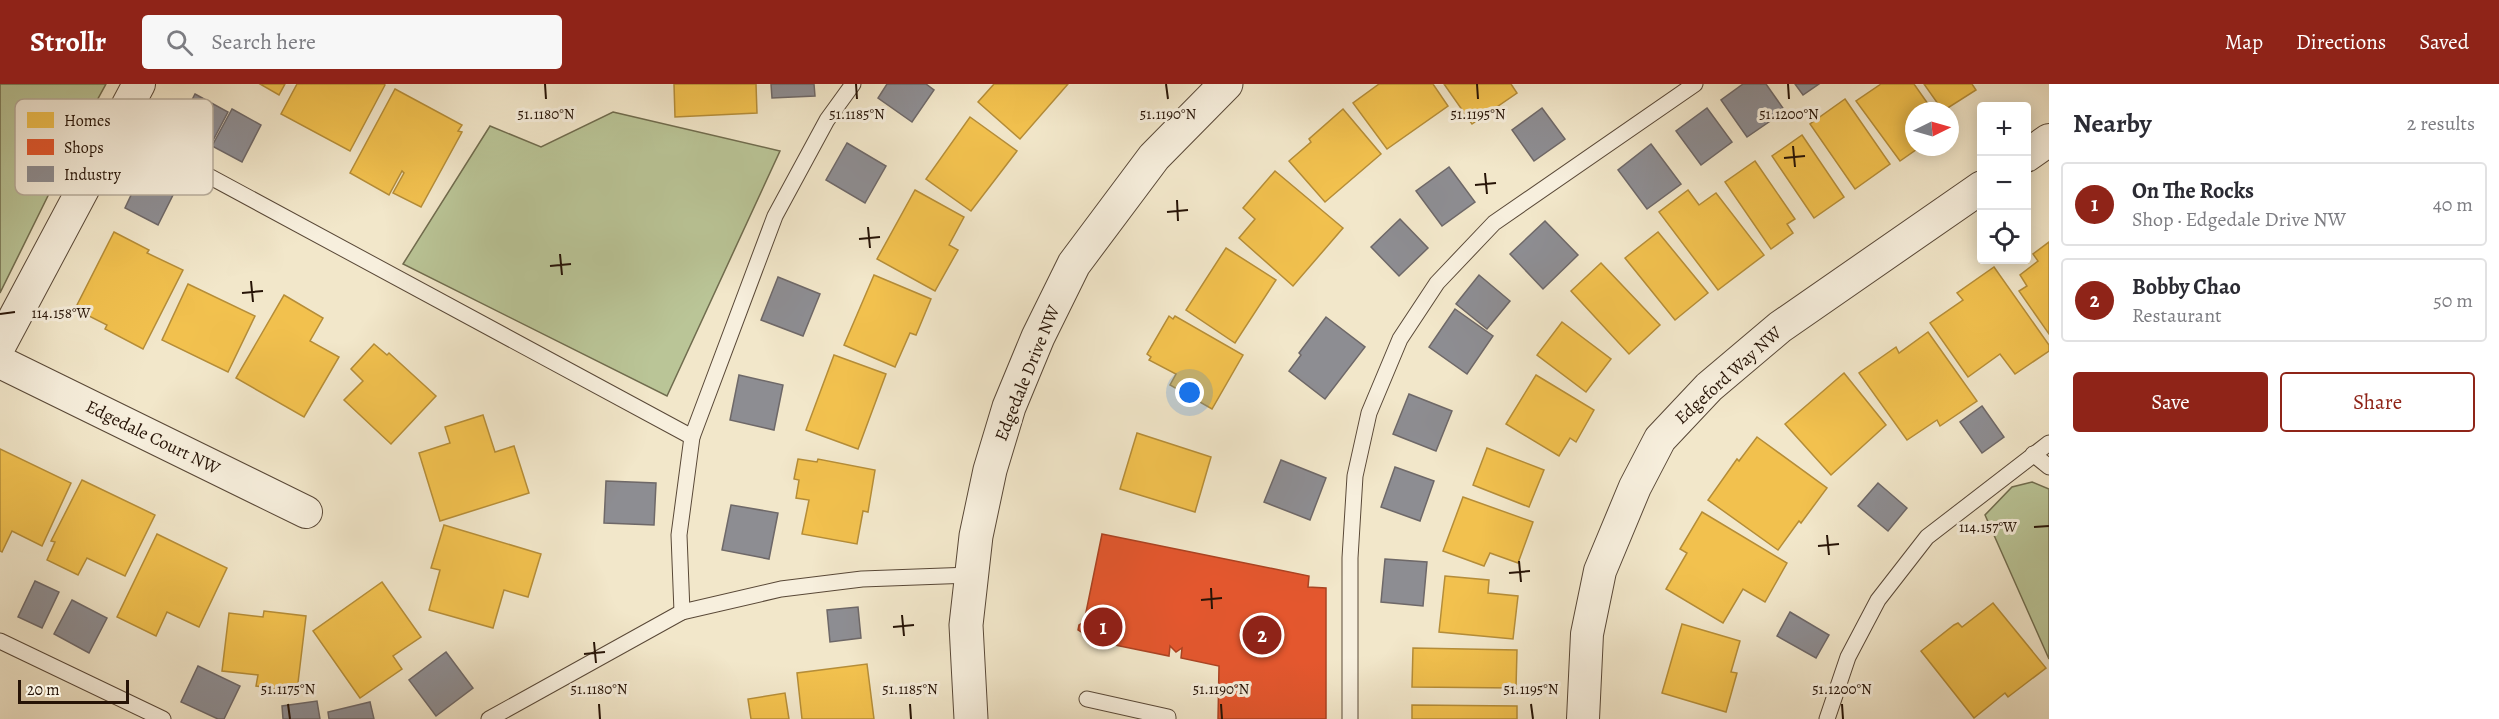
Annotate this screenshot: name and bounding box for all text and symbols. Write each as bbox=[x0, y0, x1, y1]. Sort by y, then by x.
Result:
search box bbox=[142, 15, 562, 69]
text: Strollr bbox=[30, 23, 106, 61]
icon: search bbox=[163, 26, 196, 59]
text: Search here bbox=[211, 27, 316, 57]
text: Map bbox=[2225, 28, 2263, 56]
text: Directions bbox=[2296, 28, 2386, 56]
text: Saved bbox=[2419, 28, 2469, 56]
legend bbox=[15, 99, 213, 195]
north arrow bbox=[1905, 102, 1959, 156]
map controls bbox=[1977, 102, 2031, 264]
button: + bbox=[1977, 102, 2031, 156]
text: 51.1180°N bbox=[517, 104, 575, 124]
text: 51.1185°N bbox=[829, 104, 885, 124]
text: 51.1190°N bbox=[1140, 104, 1196, 124]
text: 51.1195°N bbox=[1450, 104, 1506, 124]
text: 51.1200°N bbox=[1759, 104, 1819, 124]
text: Nearby bbox=[2073, 106, 2152, 141]
text: Homes bbox=[64, 110, 111, 132]
text: 2 results bbox=[2407, 110, 2475, 137]
text: Shops bbox=[64, 137, 104, 159]
button: − bbox=[1977, 156, 2031, 210]
text: Industry bbox=[64, 164, 122, 186]
text: On The Rocks bbox=[2132, 176, 2254, 206]
text: 1 bbox=[2091, 191, 2098, 218]
text: 40 m bbox=[2433, 191, 2473, 218]
text: Shop · Edgedale Drive NW bbox=[2132, 206, 2346, 233]
button: locate bbox=[1977, 210, 2031, 264]
text: Bobby Chao bbox=[2132, 272, 2241, 302]
text: 2 bbox=[2090, 287, 2099, 314]
text: 50 m bbox=[2433, 287, 2473, 314]
street label: Edgedale Drive NW bbox=[989, 301, 1065, 445]
text: Restaurant bbox=[2132, 302, 2222, 329]
text: 114.158°W bbox=[32, 303, 91, 323]
street label: Edgeford Way NW bbox=[1669, 320, 1787, 429]
button: Save bbox=[2073, 372, 2268, 432]
button: Share bbox=[2280, 372, 2475, 432]
your location bbox=[1175, 378, 1204, 407]
street label: Edgedale Court NW bbox=[82, 394, 224, 480]
text: 114.157°W bbox=[1959, 517, 2017, 537]
pin: 1 bbox=[1084, 604, 1122, 650]
pin: 2 bbox=[1242, 612, 1282, 658]
scale bar bbox=[18, 677, 129, 704]
text: 20 m bbox=[27, 679, 60, 701]
text: 51.1175°N bbox=[261, 679, 315, 699]
text: 51.1180°N bbox=[570, 679, 628, 699]
text: 51.1185°N bbox=[882, 679, 938, 699]
text: 51.1190°N bbox=[1193, 679, 1249, 699]
text: 51.1195°N bbox=[1503, 679, 1559, 699]
text: 51.1200°N bbox=[1812, 679, 1872, 699]

